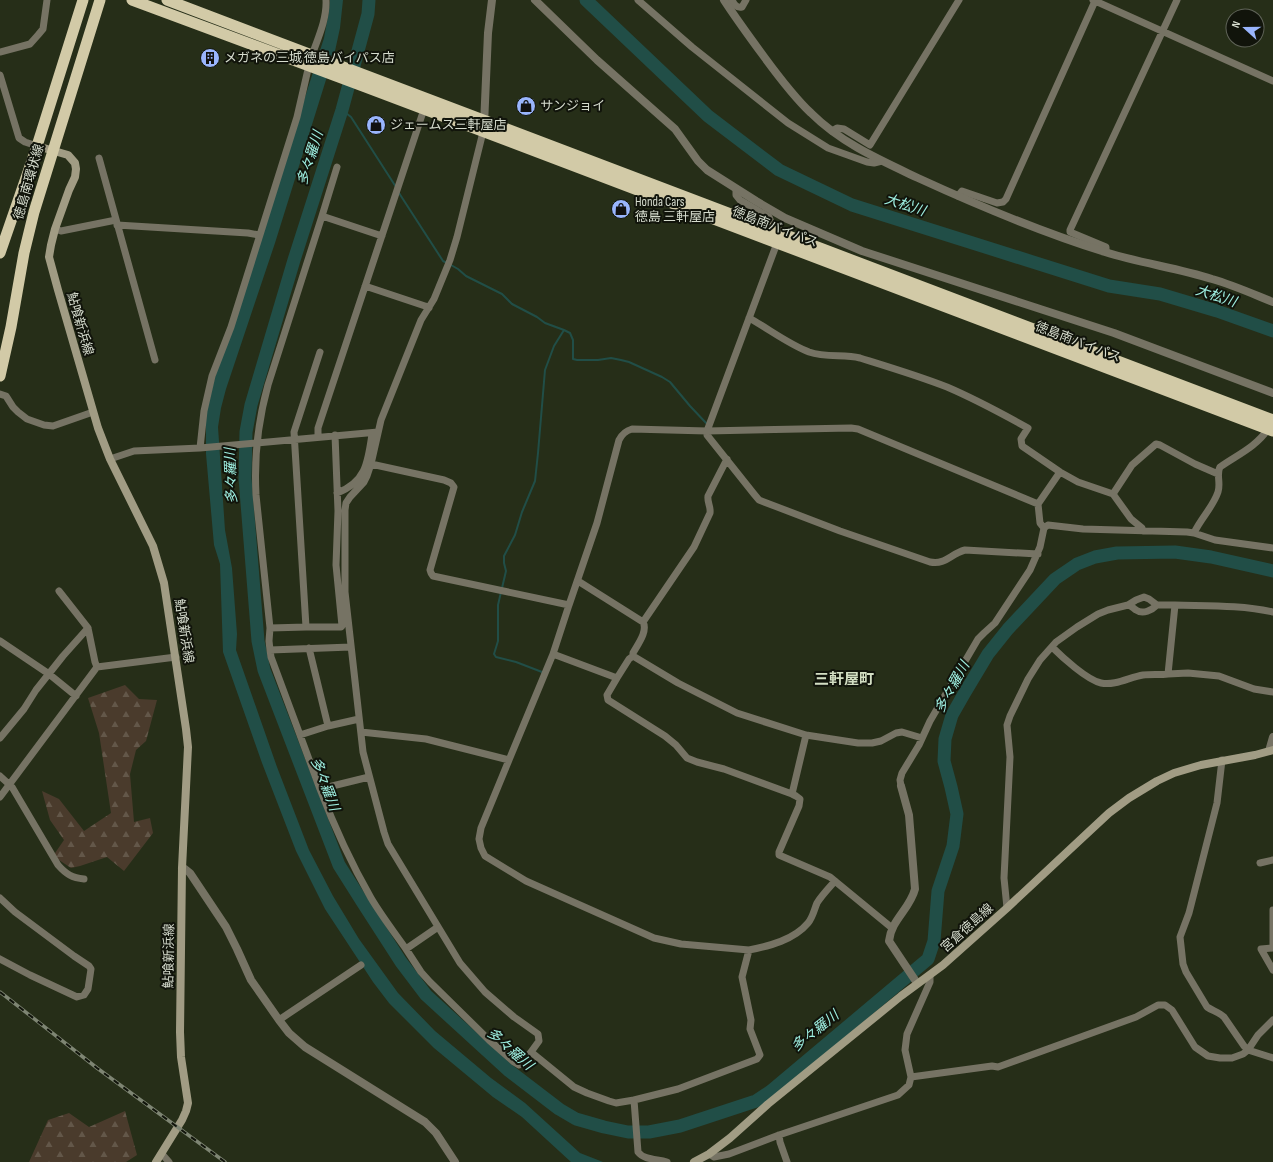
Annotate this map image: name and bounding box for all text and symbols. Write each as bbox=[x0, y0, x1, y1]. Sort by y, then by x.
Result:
north arrow bbox=[1225, 8, 1265, 48]
text: N bbox=[1229, 19, 1243, 30]
building icon: メガネの三城 徳島バイパス店 bbox=[199, 47, 221, 69]
place label: メガネの三城 徳島バイパス店 bbox=[224, 50, 395, 66]
shop icon: サンジョイ bbox=[515, 95, 537, 117]
place label: サンジョイ bbox=[540, 98, 605, 114]
shop icon: ジェームス三軒屋店 bbox=[365, 114, 387, 136]
place label: ジェームス三軒屋店 bbox=[390, 117, 507, 133]
water label: 多々羅川 bbox=[293, 127, 327, 187]
street label: 徳島南環状線 bbox=[11, 142, 47, 222]
water label: 大松川 bbox=[882, 190, 930, 220]
place label: Honda Cars 徳島 三軒屋店 bbox=[635, 194, 715, 225]
shop icon: Honda Cars 徳島 三軒屋店 bbox=[610, 198, 632, 220]
street label: 徳島南バイパス bbox=[730, 203, 820, 251]
water label: 大松川 bbox=[1193, 281, 1241, 311]
street label: 鮎喰新浜線 bbox=[63, 291, 97, 357]
street label: 徳島南バイパス bbox=[1033, 318, 1123, 366]
water label: 多々羅川 bbox=[221, 446, 240, 504]
street label: 鮎喰新浜線 bbox=[171, 598, 197, 664]
water label: 多々羅川 bbox=[931, 657, 974, 716]
district label: 三軒屋町 bbox=[814, 670, 874, 689]
water label: 多々羅川 bbox=[307, 755, 344, 815]
street label: 宮倉徳島線 bbox=[937, 900, 997, 956]
street label: 鮎喰新浜線 bbox=[160, 923, 178, 989]
water label: 多々羅川 bbox=[788, 1006, 844, 1055]
water label: 多々羅川 bbox=[483, 1024, 538, 1075]

